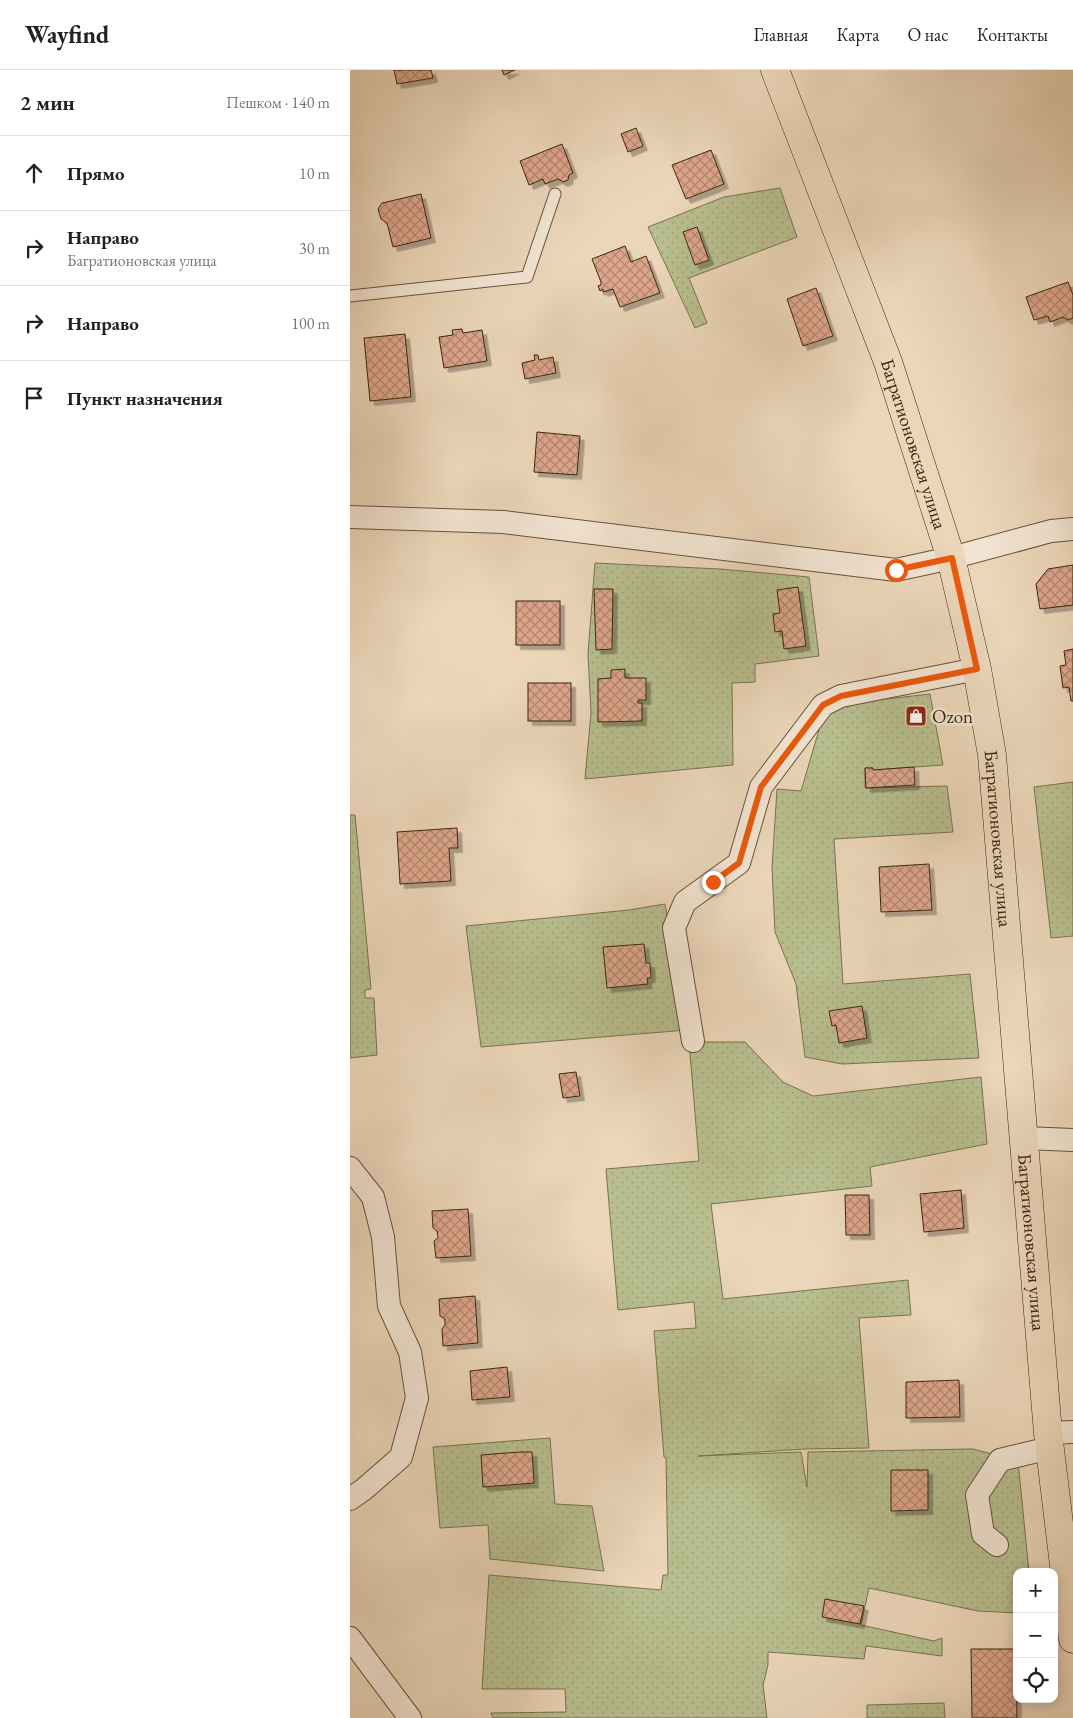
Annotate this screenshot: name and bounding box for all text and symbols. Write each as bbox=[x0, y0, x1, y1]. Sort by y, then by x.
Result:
text: Wayfind bbox=[25, 19, 109, 50]
text: Главная bbox=[754, 23, 808, 46]
text: Карта bbox=[836, 23, 879, 46]
text: О нас bbox=[907, 23, 949, 46]
text: Контакты bbox=[977, 23, 1048, 46]
text: 2 мин bbox=[20, 89, 75, 116]
text: Пешком · 140 m bbox=[226, 92, 330, 113]
icon: ahead bbox=[20, 159, 48, 187]
text: Прямо bbox=[67, 161, 125, 186]
text: 10 m bbox=[299, 163, 330, 184]
text: Направо bbox=[67, 225, 139, 250]
icon: right bbox=[20, 234, 48, 262]
text: 30 m bbox=[299, 238, 330, 259]
text: Багратионовская улица bbox=[67, 250, 217, 271]
icon: right bbox=[20, 309, 48, 337]
text: Направо bbox=[67, 311, 139, 336]
text: 100 m bbox=[291, 313, 330, 334]
street label: Багратионовская улица bbox=[875, 355, 953, 533]
icon: arrive bbox=[20, 384, 48, 412]
text: Пункт назначения bbox=[67, 386, 223, 411]
route start bbox=[885, 559, 908, 582]
shop icon: Ozon bbox=[904, 704, 928, 728]
place label: Ozon bbox=[932, 704, 973, 729]
street label: Багратионовская улица bbox=[979, 749, 1018, 928]
route end bbox=[702, 871, 725, 894]
street label: Багратионовская улица bbox=[1012, 1152, 1052, 1332]
map controls bbox=[1013, 1568, 1058, 1703]
button: + bbox=[1013, 1568, 1058, 1613]
button: − bbox=[1013, 1613, 1058, 1658]
button: locate bbox=[1013, 1658, 1058, 1703]

